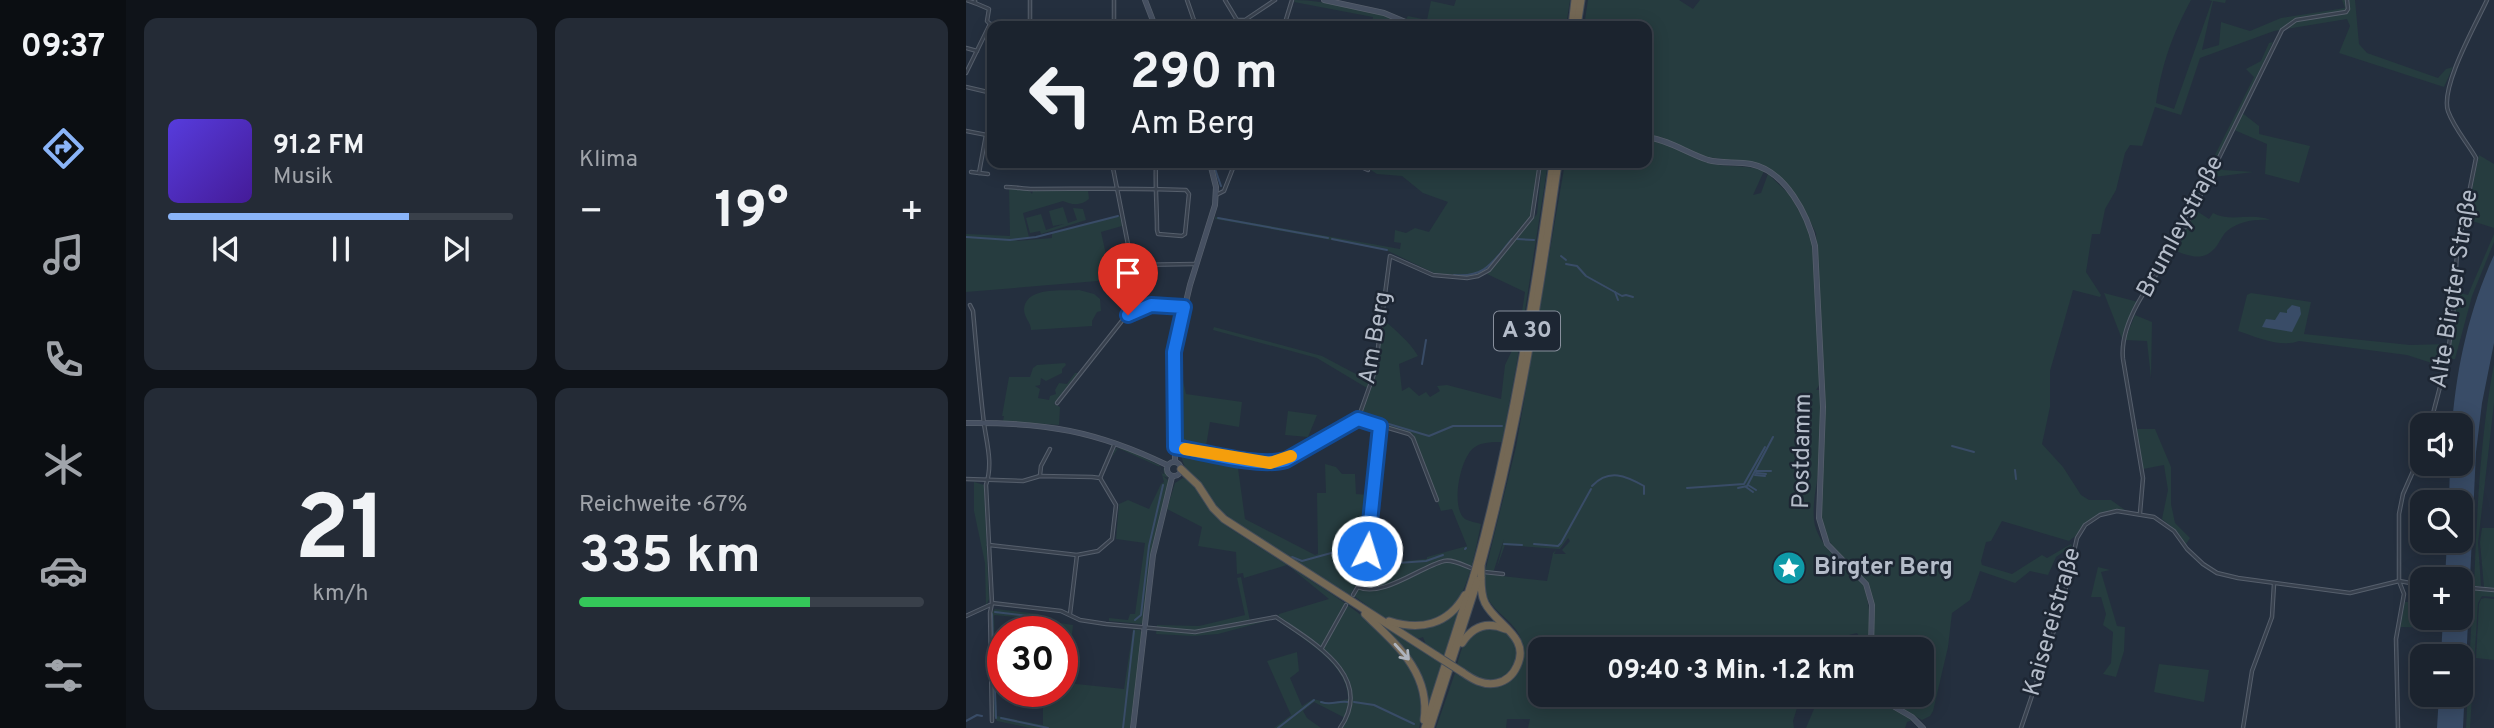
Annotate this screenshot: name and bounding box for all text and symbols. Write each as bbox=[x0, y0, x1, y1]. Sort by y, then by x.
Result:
text: 09:37 bbox=[21, 28, 105, 68]
text: 290 m bbox=[1130, 44, 1278, 106]
icon: left bbox=[1015, 49, 1106, 140]
text: Am Berg bbox=[1130, 105, 1255, 145]
icon: directions bbox=[39, 124, 88, 173]
text: 91.2 FM bbox=[273, 130, 364, 163]
text: Klima bbox=[579, 146, 638, 175]
street label: Brumleystraße bbox=[2131, 151, 2231, 303]
text: Musik bbox=[273, 163, 333, 192]
text: 19° bbox=[714, 180, 789, 246]
street label: Alte Birgter Straße bbox=[2424, 187, 2486, 391]
text: − bbox=[579, 189, 604, 238]
text: + bbox=[899, 189, 924, 238]
icon: music bbox=[39, 230, 88, 279]
icon: previous bbox=[207, 230, 245, 268]
icon: pause bbox=[322, 230, 360, 268]
icon: next bbox=[437, 230, 475, 268]
pin bbox=[1098, 243, 1158, 315]
icon: arrive bbox=[1109, 254, 1147, 292]
street label: Am Berg bbox=[1353, 289, 1399, 387]
road number: A 30 bbox=[1494, 312, 1560, 350]
icon: phone bbox=[39, 335, 88, 384]
street label: Postdamm bbox=[1787, 393, 1819, 509]
map controls bbox=[2410, 413, 2473, 707]
button: sound bbox=[2410, 413, 2473, 476]
icon: climate bbox=[39, 440, 88, 489]
text: 21 bbox=[294, 477, 387, 592]
button: search bbox=[2410, 490, 2473, 553]
text: Reichweite · 67% bbox=[579, 491, 748, 520]
position arrow bbox=[1330, 514, 1404, 588]
text: 335 km bbox=[579, 525, 761, 591]
street label: Kaisereistraße bbox=[2018, 544, 2088, 700]
icon: car bbox=[39, 546, 88, 595]
place icon: Birgter Berg bbox=[1770, 549, 1808, 587]
place label: Birgter Berg bbox=[1814, 553, 1953, 583]
button: + bbox=[2410, 567, 2473, 630]
text: km/h bbox=[313, 580, 368, 609]
speed limit sign: 30 bbox=[987, 616, 1078, 707]
one-way arrow bbox=[1394, 643, 1411, 660]
button: − bbox=[2410, 644, 2473, 707]
icon: filters bbox=[39, 651, 88, 700]
text: 09:40 · 3 Min. · 1.2 km bbox=[1607, 655, 1855, 688]

